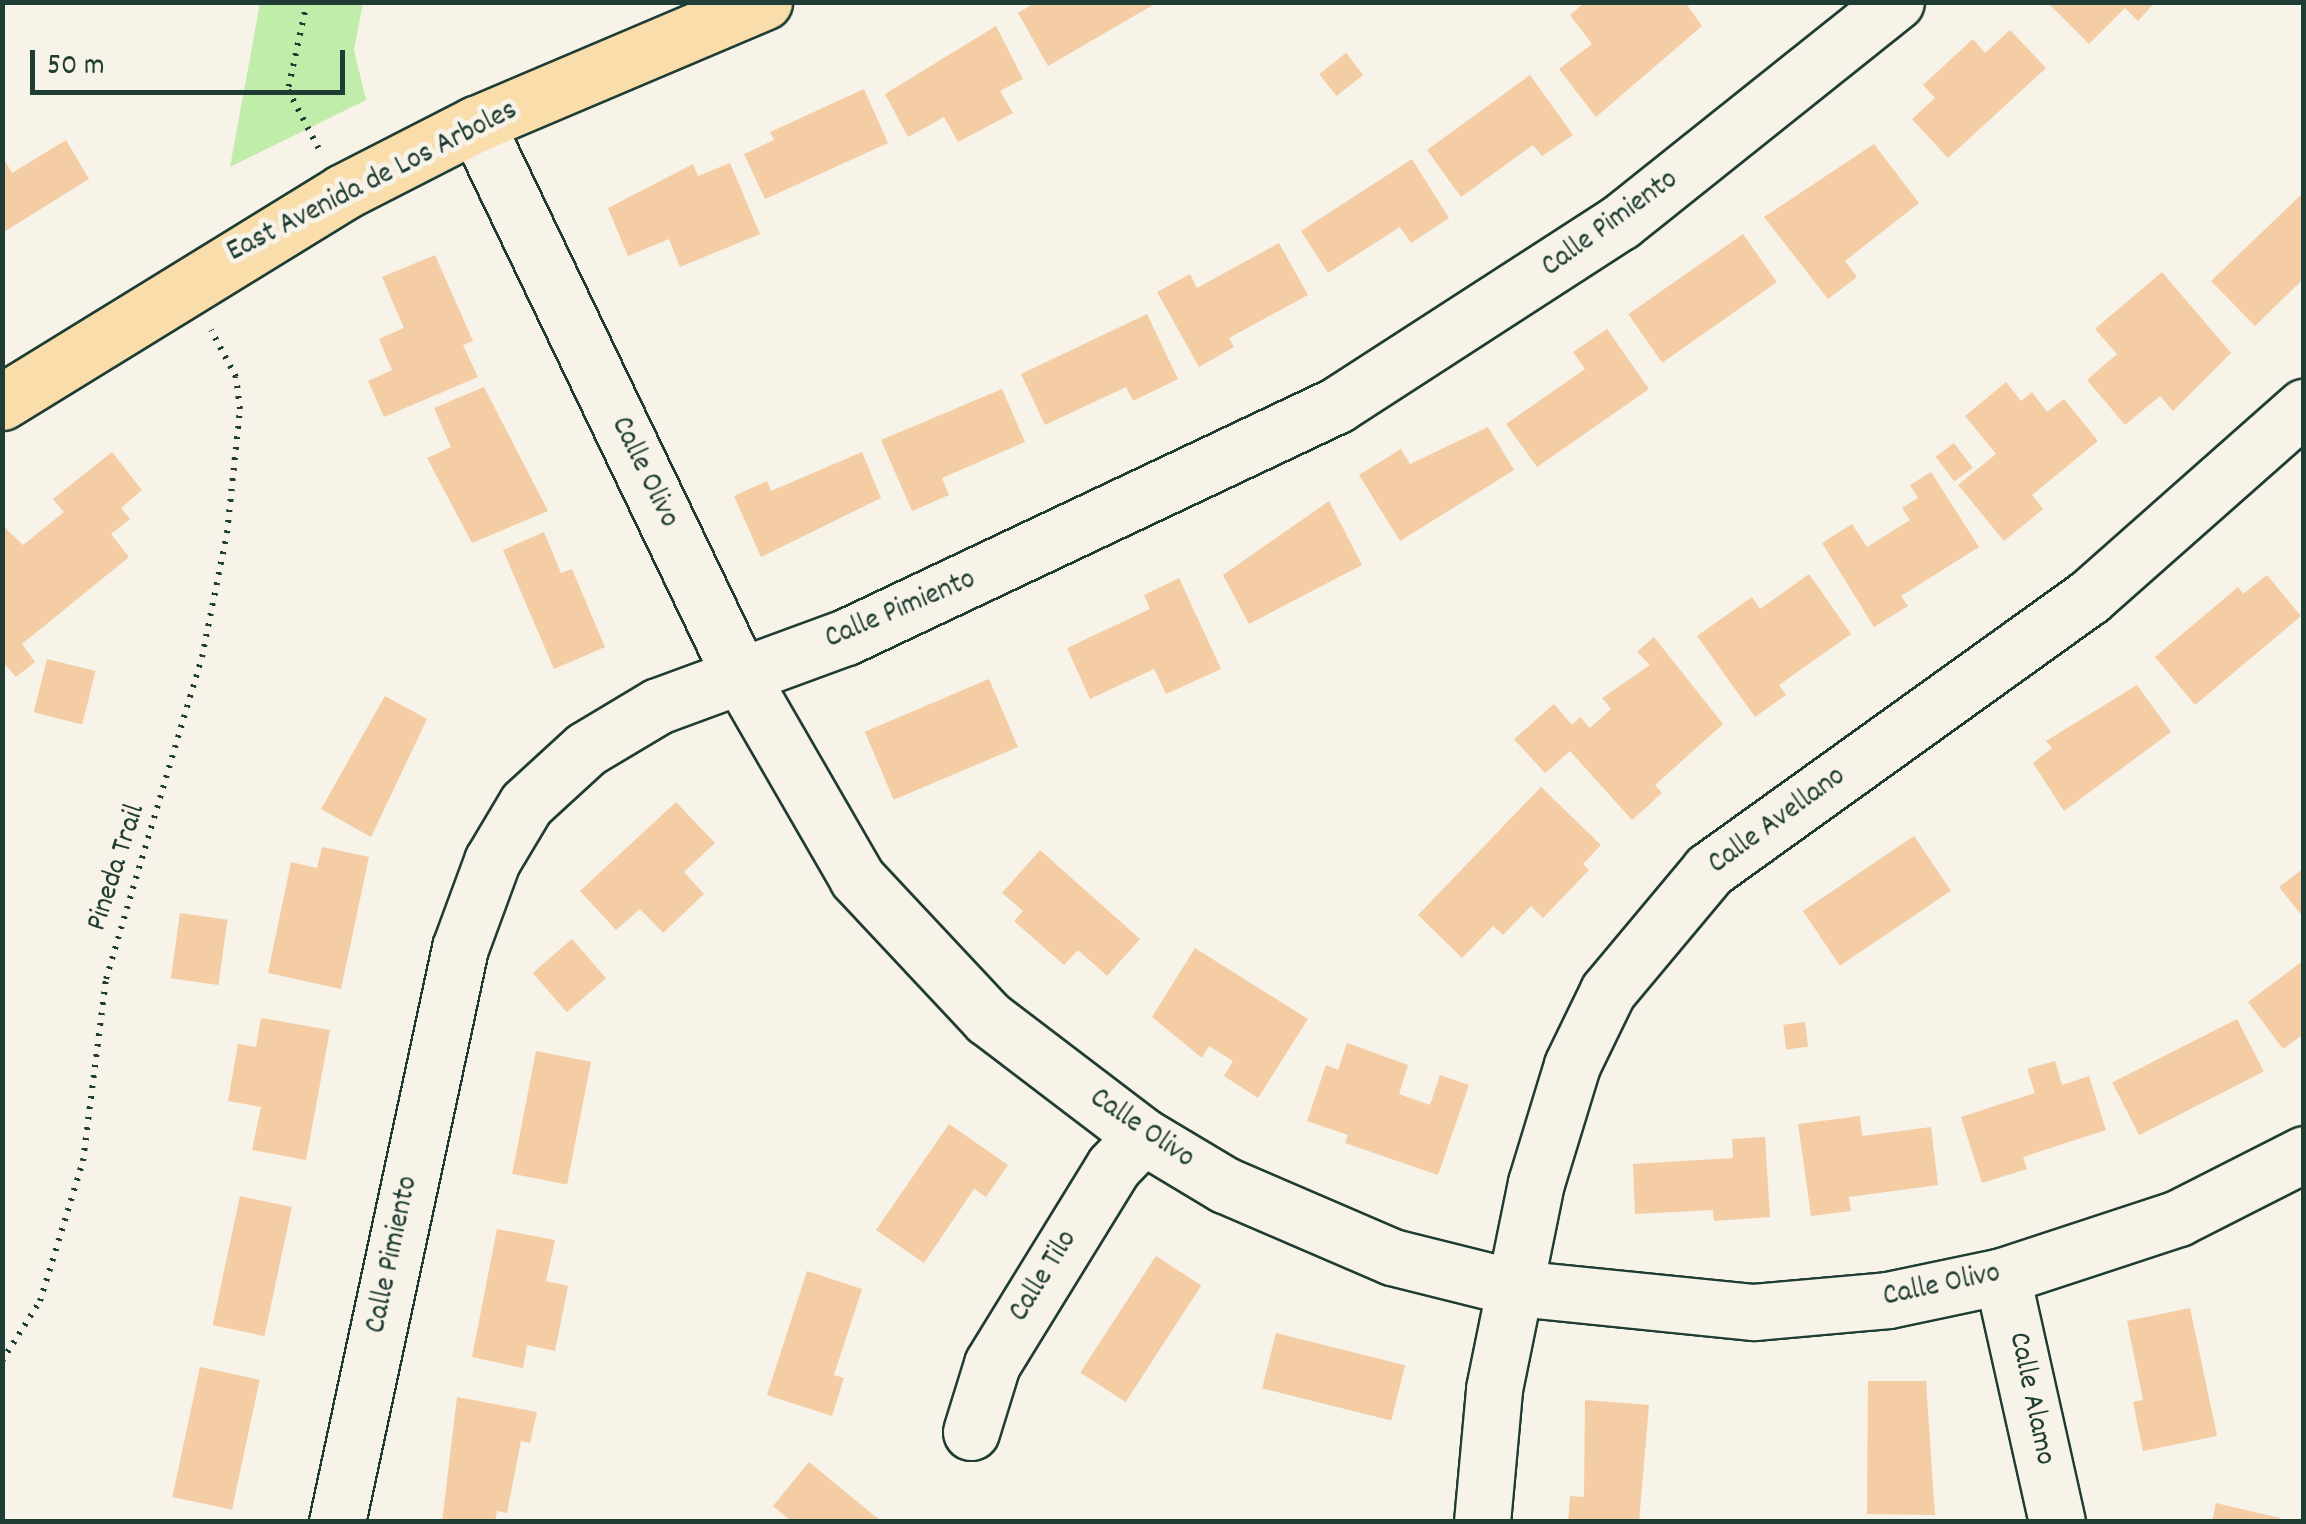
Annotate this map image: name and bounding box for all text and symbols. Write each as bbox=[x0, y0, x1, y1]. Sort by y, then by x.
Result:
scale bar bbox=[35, 30, 350, 92]
text: 50 m bbox=[47, 46, 105, 89]
street label: East Avenida de Los Arboles bbox=[222, 94, 524, 272]
street label: Calle Pimiento bbox=[1536, 163, 1686, 287]
street label: Calle Olivo bbox=[601, 412, 685, 534]
street label: Calle Pimiento bbox=[820, 563, 982, 659]
street label: Calle Avellano bbox=[1702, 760, 1854, 884]
street label: Pineda Trail bbox=[81, 800, 155, 936]
street label: Calle Olivo bbox=[1082, 1082, 1200, 1178]
street label: Calle Pimiento bbox=[360, 1173, 428, 1337]
street label: Calle Tilo bbox=[1003, 1225, 1087, 1329]
street label: Calle Olivo bbox=[1880, 1257, 2004, 1317]
street label: Calle Alamo bbox=[1998, 1329, 2062, 1469]

